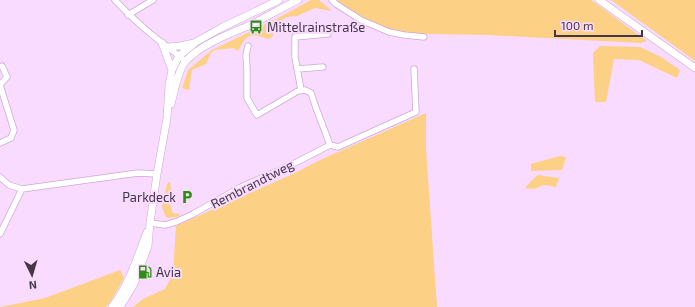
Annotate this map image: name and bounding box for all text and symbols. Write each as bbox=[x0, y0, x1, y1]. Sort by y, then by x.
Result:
scale bar bbox=[555, 12, 642, 38]
text: 100 m bbox=[561, 18, 593, 32]
bus stop icon: Mittelrainstraße bbox=[248, 19, 264, 35]
place label: Mittelrainstraße bbox=[267, 19, 365, 35]
street label: Rembrandtweg bbox=[208, 156, 296, 212]
place label: Parkdeck bbox=[122, 189, 176, 205]
parking icon: Parkdeck bbox=[179, 189, 195, 205]
north arrow bbox=[12, 255, 52, 295]
fuel station icon: Avia bbox=[137, 264, 153, 280]
place label: Avia bbox=[156, 264, 181, 280]
text: N bbox=[28, 279, 37, 292]

